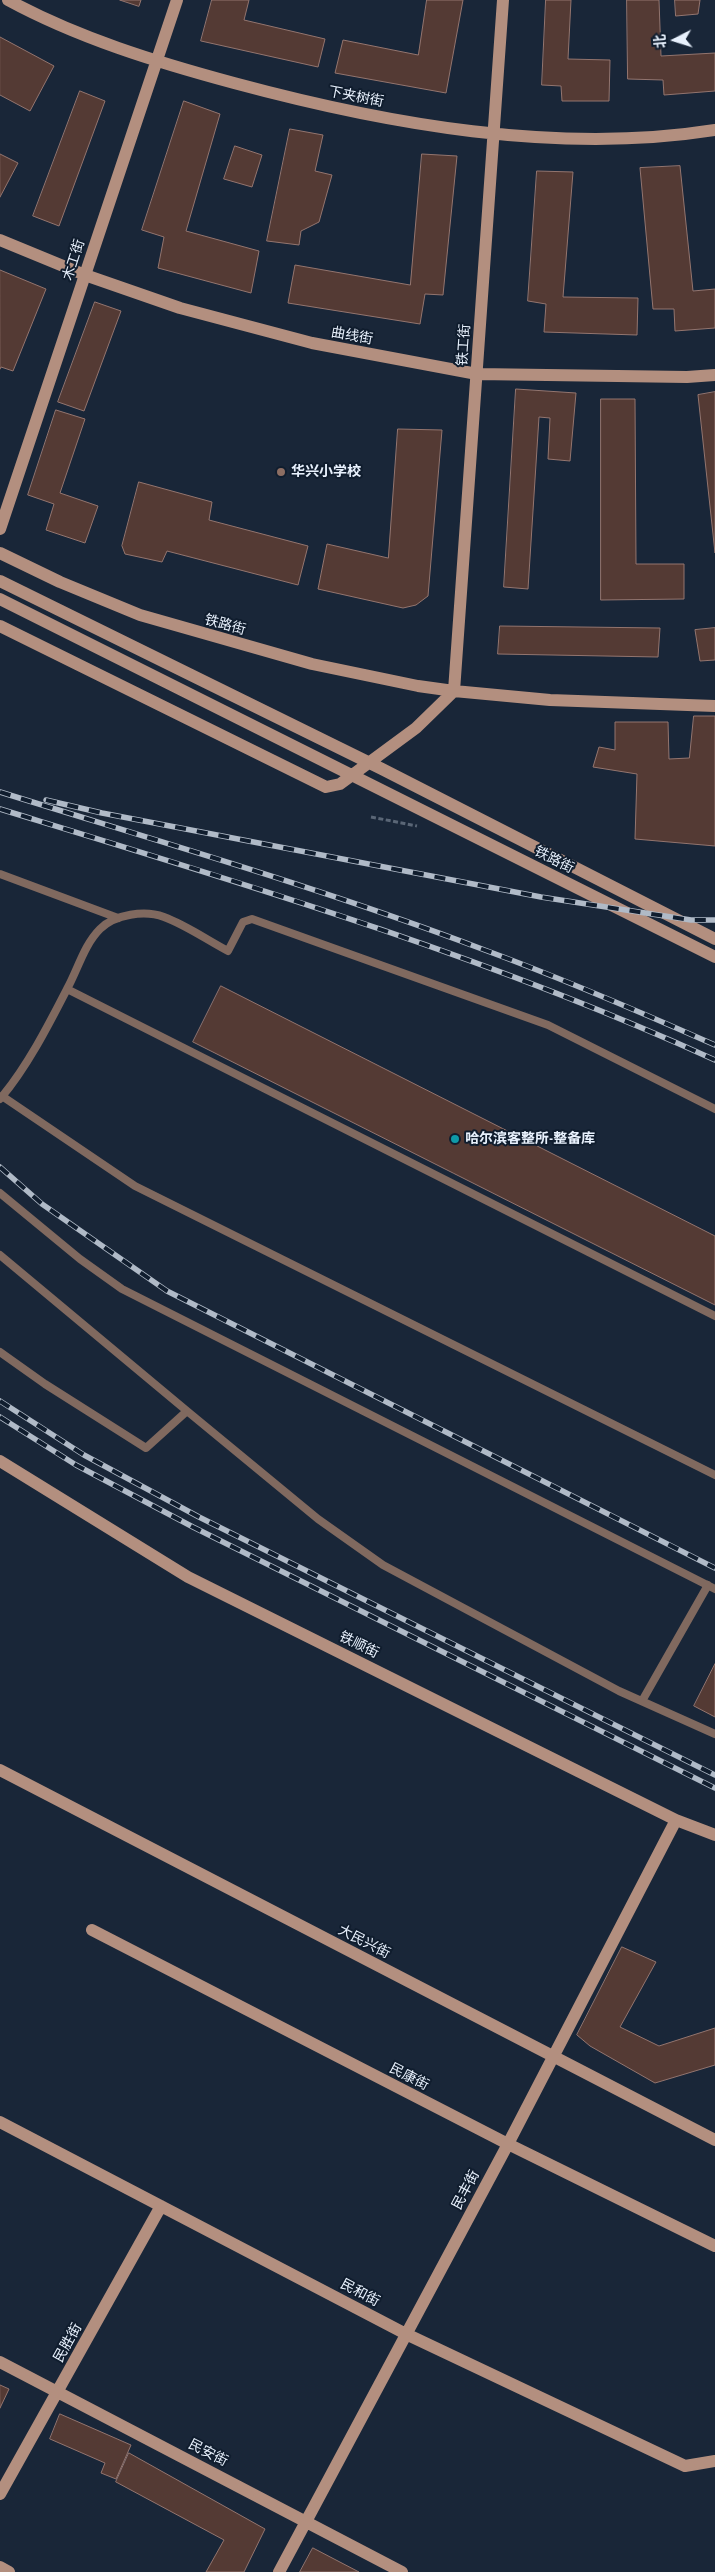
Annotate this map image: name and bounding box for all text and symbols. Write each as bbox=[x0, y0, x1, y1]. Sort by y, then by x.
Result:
north arrow bbox=[650, 15, 700, 65]
text: 北 bbox=[650, 34, 670, 49]
street label: 下夹树街 bbox=[327, 83, 385, 111]
street label: 木工街 bbox=[60, 237, 88, 283]
street label: 铁工街 bbox=[454, 323, 474, 367]
street label: 曲线街 bbox=[330, 324, 374, 348]
place label: 华兴小学校 bbox=[291, 464, 361, 480]
marker: 华兴小学校 bbox=[275, 466, 287, 478]
street label: 铁路街 bbox=[203, 611, 247, 639]
street label: 铁路街 bbox=[531, 843, 577, 877]
place label: 哈尔滨客整所-整备库 bbox=[465, 1131, 595, 1147]
marker: 哈尔滨客整所-整备库 bbox=[449, 1133, 461, 1145]
street label: 铁顺街 bbox=[336, 1628, 382, 1662]
street label: 大民兴街 bbox=[335, 1922, 393, 1962]
street label: 民康街 bbox=[386, 2060, 432, 2094]
street label: 民丰街 bbox=[449, 2168, 483, 2212]
street label: 民和街 bbox=[338, 2276, 382, 2310]
street label: 民胜街 bbox=[50, 2321, 86, 2365]
street label: 民安街 bbox=[185, 2436, 231, 2470]

